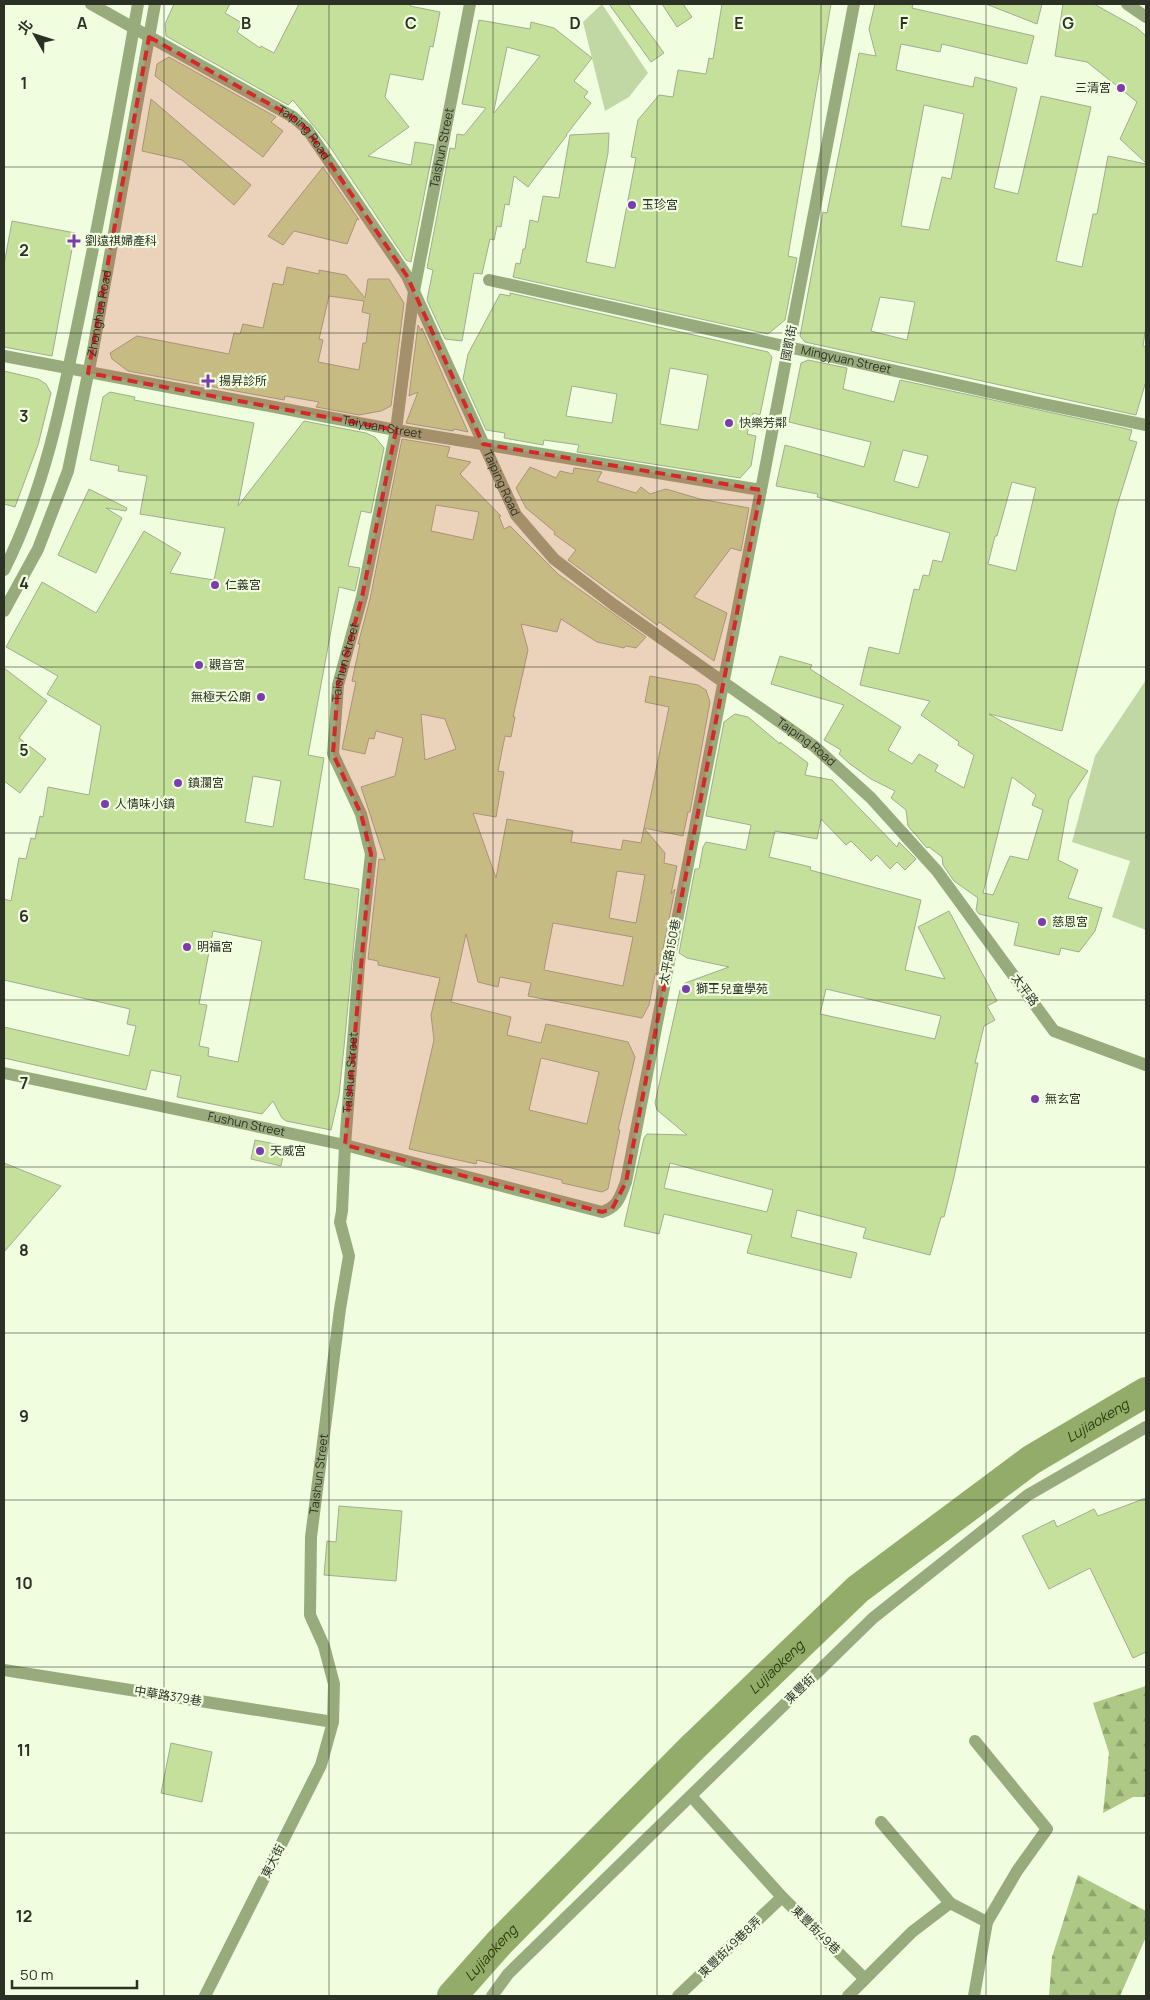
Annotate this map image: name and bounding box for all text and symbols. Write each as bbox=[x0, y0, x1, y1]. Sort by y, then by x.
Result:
north arrow bbox=[10, 10, 60, 60]
text: A bbox=[77, 12, 88, 34]
text: B bbox=[241, 12, 251, 34]
text: C bbox=[405, 12, 417, 34]
text: D bbox=[569, 12, 581, 34]
text: E bbox=[734, 12, 744, 34]
text: F bbox=[900, 12, 909, 34]
text: G bbox=[1062, 12, 1074, 34]
text: 北 bbox=[13, 15, 36, 38]
text: 1 bbox=[20, 72, 28, 94]
place label: 三清宮 bbox=[1075, 79, 1111, 96]
marker: 三清宮 bbox=[1115, 82, 1127, 94]
street label: Taiping Road bbox=[274, 101, 334, 163]
street label: Taishun Street bbox=[425, 106, 458, 189]
place label: 玉珍宮 bbox=[642, 196, 678, 213]
marker: 玉珍宮 bbox=[626, 199, 638, 211]
place label: 劉遠祺婦產科 bbox=[85, 232, 157, 249]
marker: 劉遠祺婦產科 bbox=[67, 234, 81, 248]
text: 2 bbox=[19, 239, 29, 261]
street label: Zhonghua Road bbox=[83, 269, 115, 358]
street label: 國凱街 bbox=[777, 324, 800, 362]
street label: Mingyuan Street bbox=[799, 341, 893, 378]
place label: 揚昇診所 bbox=[219, 372, 267, 389]
marker: 揚昇診所 bbox=[201, 374, 215, 388]
text: 3 bbox=[19, 405, 29, 427]
street label: Taiyuan Street bbox=[341, 411, 424, 442]
place label: 快樂芳鄰 bbox=[739, 414, 787, 431]
marker: 快樂芳鄰 bbox=[723, 417, 735, 429]
street label: Taiping Road bbox=[479, 447, 524, 518]
text: 4 bbox=[19, 572, 29, 594]
place label: 仁義宮 bbox=[225, 576, 261, 593]
marker: 仁義宮 bbox=[209, 579, 221, 591]
street label: Taishun Street bbox=[328, 620, 363, 702]
place label: 觀音宮 bbox=[209, 656, 245, 673]
marker: 觀音宮 bbox=[193, 659, 205, 671]
place label: 無極天公廟 bbox=[191, 688, 251, 705]
marker: 無極天公廟 bbox=[255, 691, 267, 703]
street label: Taiping Road bbox=[773, 713, 840, 770]
text: 5 bbox=[19, 739, 29, 761]
place label: 鎮瀾宮 bbox=[188, 774, 224, 791]
marker: 鎮瀾宮 bbox=[172, 777, 184, 789]
place label: 人情味小鎮 bbox=[115, 795, 175, 812]
marker: 人情味小鎮 bbox=[99, 798, 111, 810]
text: 6 bbox=[19, 905, 29, 927]
place label: 慈恩宮 bbox=[1052, 913, 1088, 930]
marker: 慈恩宮 bbox=[1036, 916, 1048, 928]
street label: 太平路150巷 bbox=[655, 917, 684, 986]
place label: 明福宮 bbox=[197, 938, 233, 955]
marker: 明福宮 bbox=[181, 941, 193, 953]
street label: 太平路 bbox=[1008, 970, 1043, 1009]
place label: 獅王兒童學苑 bbox=[696, 980, 768, 997]
marker: 獅王兒童學苑 bbox=[680, 983, 692, 995]
street label: Taishun Street bbox=[338, 1031, 362, 1114]
text: 7 bbox=[20, 1072, 28, 1094]
place label: 無玄宮 bbox=[1045, 1090, 1081, 1107]
marker: 無玄宮 bbox=[1029, 1093, 1041, 1105]
street label: Fushun Street bbox=[207, 1107, 287, 1140]
place label: 天威宮 bbox=[270, 1142, 306, 1159]
marker: 天威宮 bbox=[254, 1145, 266, 1157]
text: 8 bbox=[19, 1239, 29, 1261]
water label: Lujiaokeng bbox=[1062, 1394, 1133, 1446]
text: 9 bbox=[19, 1405, 29, 1427]
street label: Taishun Street bbox=[305, 1432, 332, 1515]
text: 10 bbox=[15, 1572, 33, 1594]
water label: Lujiaokeng bbox=[744, 1635, 809, 1698]
street label: 東豐街 bbox=[781, 1670, 819, 1707]
street label: 中華路379巷 bbox=[133, 1682, 203, 1709]
text: 11 bbox=[17, 1739, 31, 1761]
street label: 東大街 bbox=[257, 1841, 288, 1881]
street label: 東豐街49巷 bbox=[788, 1902, 844, 1958]
text: 12 bbox=[16, 1905, 32, 1927]
street label: 東豐街49巷8弄 bbox=[694, 1912, 765, 1981]
water label: Lujiaokeng bbox=[460, 1919, 522, 1985]
scale bar bbox=[12, 1958, 138, 1990]
text: 50 m bbox=[20, 1964, 54, 1985]

